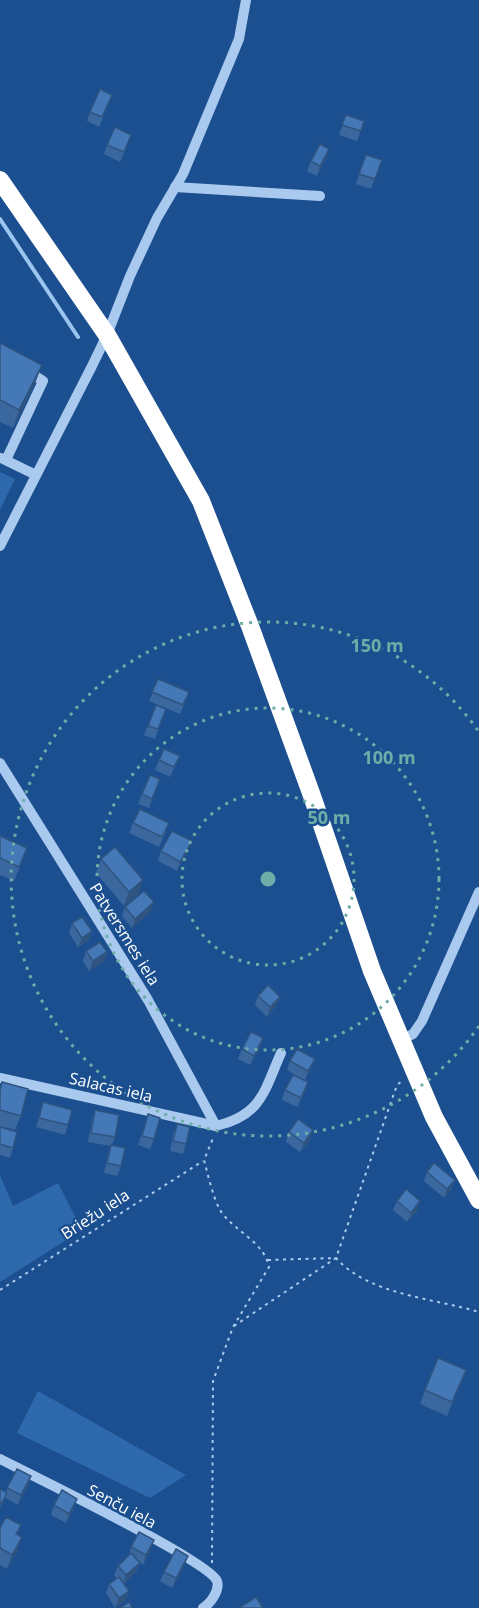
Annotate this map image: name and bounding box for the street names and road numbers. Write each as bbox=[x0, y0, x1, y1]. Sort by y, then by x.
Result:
street label: Patversmes iela bbox=[85, 879, 165, 989]
street label: Salacas iela bbox=[67, 1067, 155, 1107]
street label: Briežu iela bbox=[57, 1184, 133, 1244]
street label: Senču iela bbox=[84, 1479, 160, 1533]

